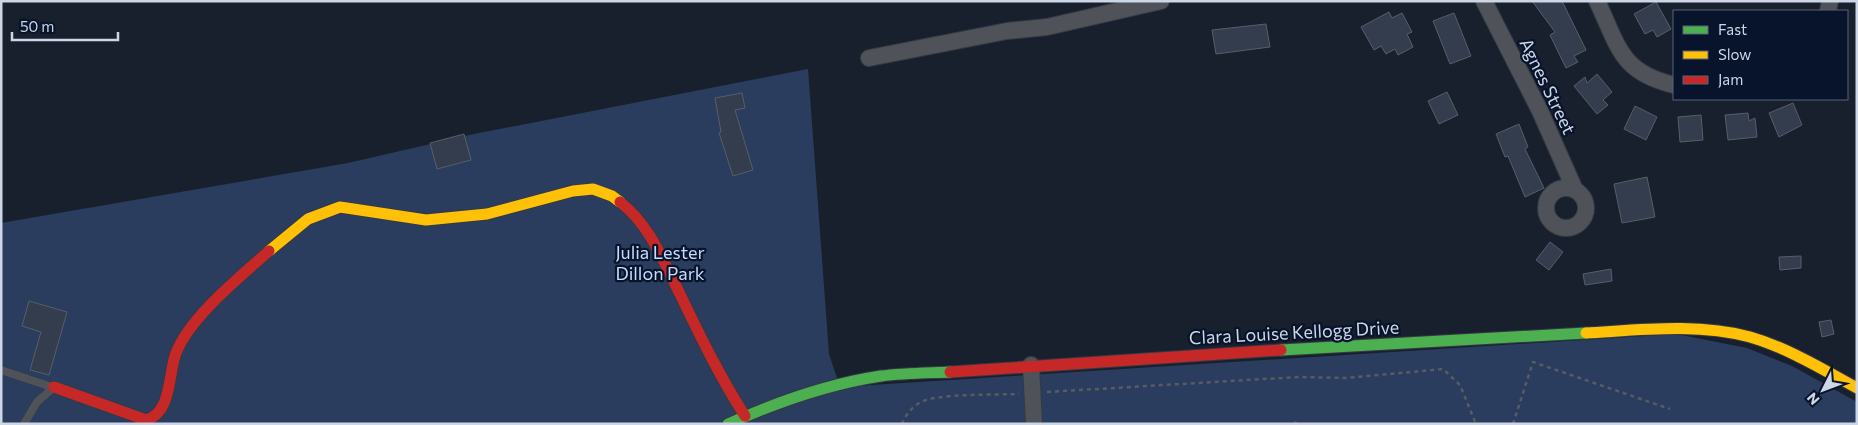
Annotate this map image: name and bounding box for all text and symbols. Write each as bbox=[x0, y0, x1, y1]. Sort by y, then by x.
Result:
scale bar bbox=[12, 10, 119, 42]
legend bbox=[1673, 10, 1848, 100]
text: 50 m bbox=[20, 17, 54, 35]
text: Fast bbox=[1718, 20, 1747, 38]
street label: Agnes Street bbox=[1515, 34, 1581, 138]
text: Slow bbox=[1718, 45, 1751, 63]
text: Jam bbox=[1718, 70, 1743, 88]
park label: Julia Lester Dillon Park bbox=[615, 241, 705, 284]
street label: Clara Louise Kellogg Drive bbox=[1188, 316, 1400, 348]
north arrow bbox=[1798, 365, 1848, 415]
text: N bbox=[1803, 389, 1823, 409]

